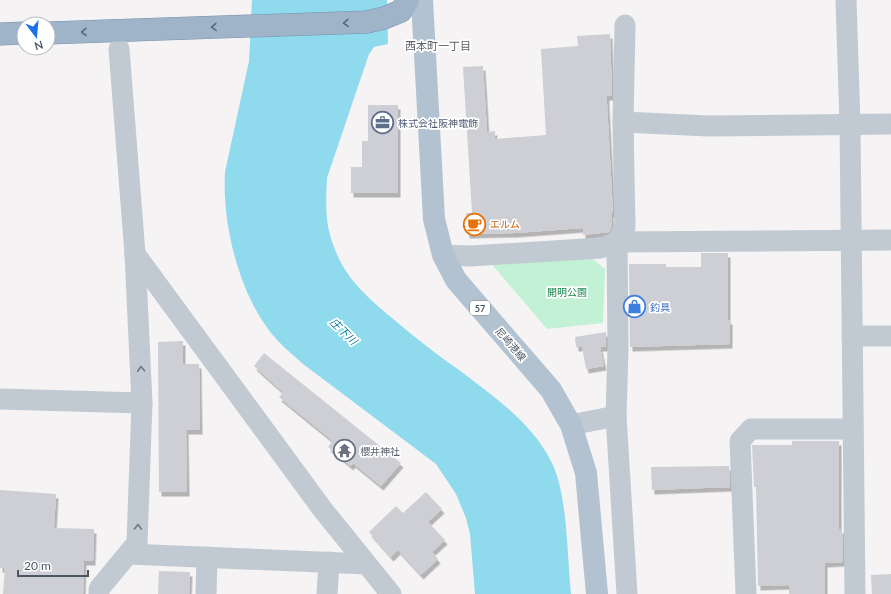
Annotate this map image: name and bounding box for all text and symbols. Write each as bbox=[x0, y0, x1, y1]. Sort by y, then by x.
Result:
north arrow bbox=[16, 16, 56, 56]
one-way arrow bbox=[343, 18, 349, 27]
one-way arrow bbox=[211, 23, 217, 31]
one-way arrow bbox=[81, 27, 87, 36]
text: N bbox=[33, 39, 45, 54]
district label: 西本町一丁目 bbox=[405, 39, 471, 52]
office icon: 株式会社阪神電飾 bbox=[370, 110, 396, 136]
place label: 株式会社阪神電飾 bbox=[398, 117, 478, 129]
cafe icon: エルム bbox=[462, 211, 488, 237]
place label: エルム bbox=[490, 218, 520, 230]
park label: 開明公園 bbox=[547, 286, 587, 298]
shop icon: 釣具 bbox=[621, 294, 647, 320]
road number: 57 bbox=[470, 301, 490, 315]
place label: 釣具 bbox=[650, 301, 670, 313]
water label: 庄下川 bbox=[328, 315, 361, 348]
street label: 尼崎港線 bbox=[493, 325, 529, 363]
one-way arrow bbox=[136, 366, 145, 372]
temple icon: 櫻井神社 bbox=[332, 438, 358, 464]
place label: 櫻井神社 bbox=[360, 445, 400, 457]
one-way arrow bbox=[133, 524, 142, 530]
scale bar bbox=[18, 552, 88, 578]
text: 20 m bbox=[24, 558, 51, 573]

